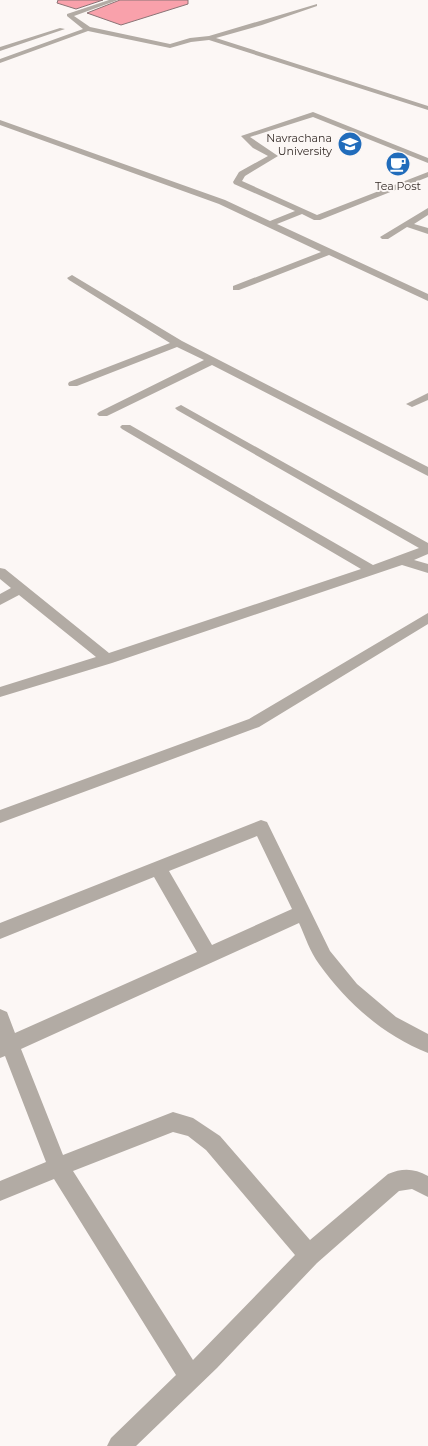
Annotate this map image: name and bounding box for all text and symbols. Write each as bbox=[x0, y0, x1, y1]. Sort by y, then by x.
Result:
place label: Navrachana University bbox=[266, 131, 332, 158]
school or university icon: Navrachana University bbox=[337, 131, 363, 157]
cafe icon: Tea Post bbox=[385, 151, 411, 177]
place label: Tea Post bbox=[375, 179, 422, 193]

